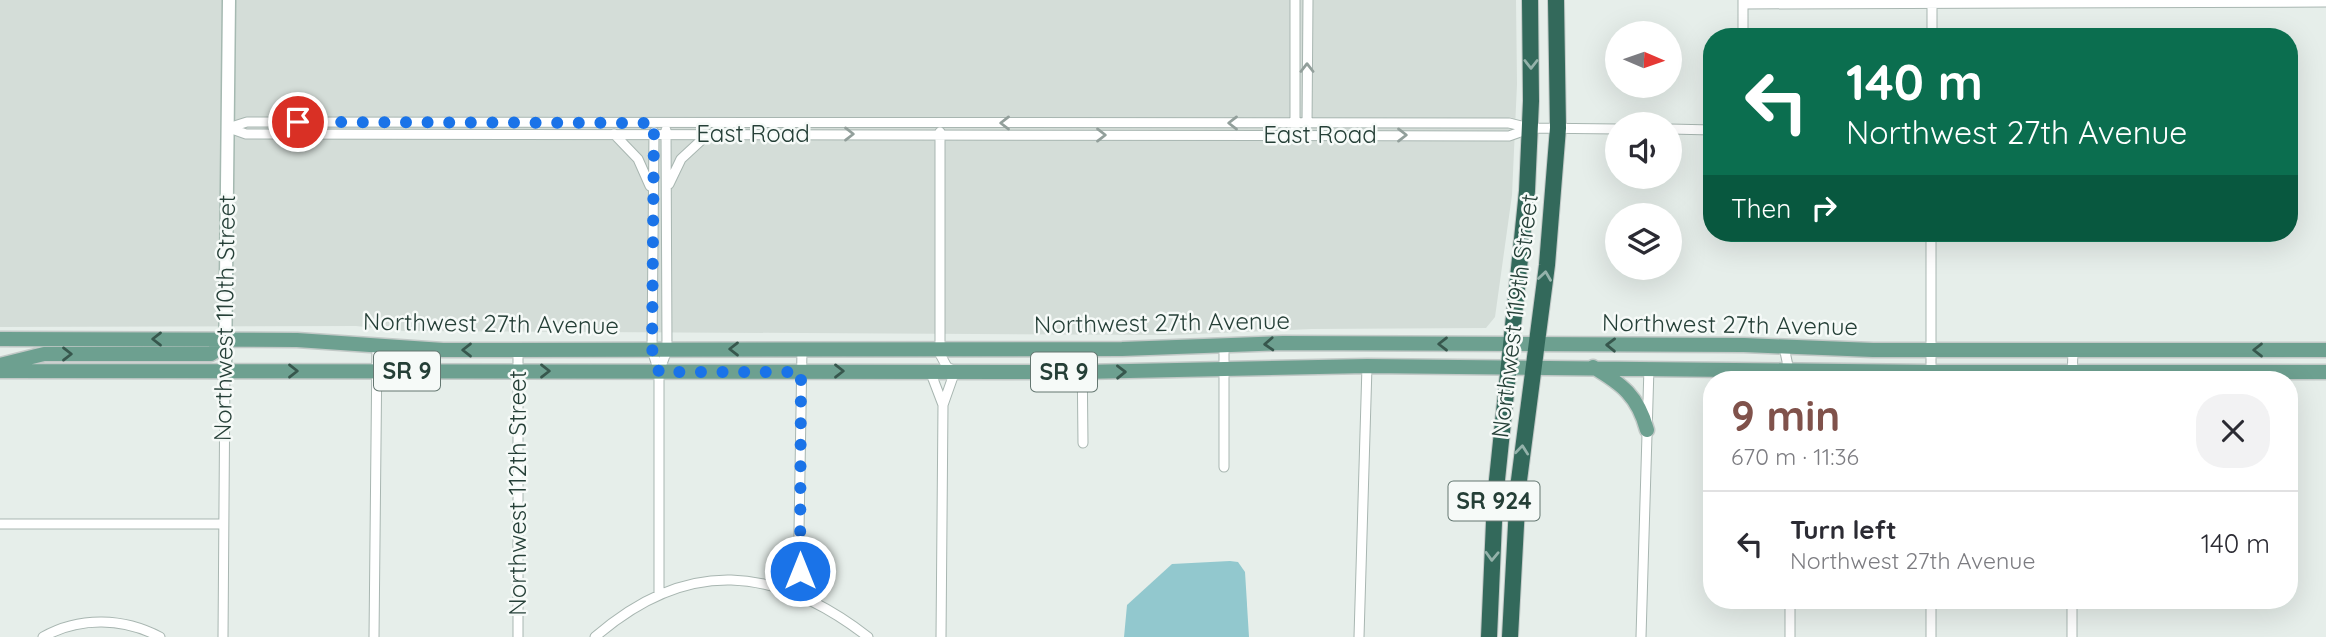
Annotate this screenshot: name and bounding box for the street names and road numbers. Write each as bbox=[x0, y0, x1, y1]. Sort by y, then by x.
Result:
street label: East Road bbox=[696, 118, 810, 148]
street label: East Road bbox=[1263, 119, 1377, 149]
street label: Northwest 119th Street bbox=[1484, 192, 1544, 440]
street label: Northwest 110th Street bbox=[207, 194, 241, 441]
street label: Northwest 27th Avenue bbox=[1034, 305, 1290, 339]
street label: Northwest 27th Avenue bbox=[363, 306, 619, 340]
street label: Northwest 27th Avenue bbox=[1602, 307, 1858, 341]
road number: SR 9 bbox=[374, 352, 440, 390]
road number: SR 9 bbox=[1031, 352, 1097, 392]
street label: Northwest 112th Street bbox=[502, 370, 532, 616]
road number: SR 924 bbox=[1448, 481, 1540, 520]

